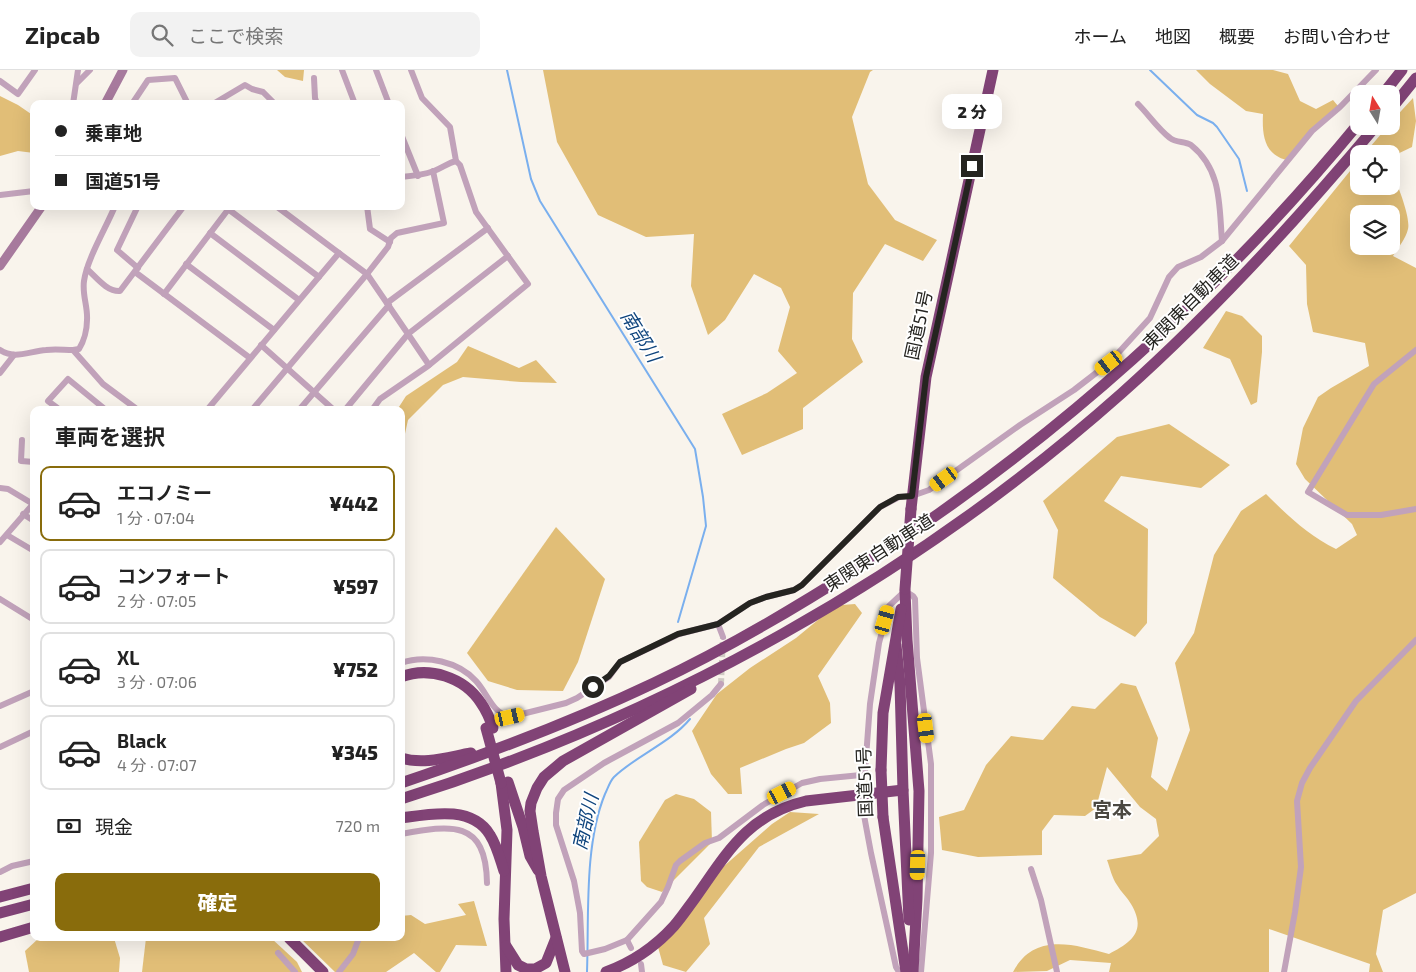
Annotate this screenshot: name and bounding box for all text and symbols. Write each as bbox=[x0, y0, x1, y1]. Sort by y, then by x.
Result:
search box bbox=[130, 12, 480, 57]
text: Zipcab bbox=[25, 20, 100, 49]
icon: search bbox=[148, 21, 176, 49]
text: ここで検索 bbox=[188, 24, 283, 47]
text: ホーム bbox=[1074, 25, 1127, 47]
text: 地図 bbox=[1155, 25, 1191, 47]
text: 概要 bbox=[1219, 25, 1255, 47]
text: お問い合わせ bbox=[1283, 25, 1391, 47]
north arrow bbox=[1350, 85, 1400, 135]
map controls bbox=[1350, 85, 1400, 255]
callout: 2 分 bbox=[942, 93, 1002, 128]
text: 2 分 bbox=[958, 102, 986, 121]
text: 乗車地 bbox=[85, 121, 142, 144]
button: locate bbox=[1350, 145, 1400, 195]
route end bbox=[961, 155, 983, 177]
text: 国道51号 bbox=[85, 169, 161, 192]
button: layers bbox=[1350, 205, 1400, 255]
street label: 東関東自動車道 bbox=[1138, 249, 1243, 354]
street label: 国道51号 bbox=[900, 288, 936, 362]
water label: 南部川 bbox=[617, 305, 667, 368]
car bbox=[1092, 348, 1125, 378]
text: 車両を選択 bbox=[55, 423, 165, 449]
car bbox=[927, 464, 960, 494]
icon: car bbox=[57, 481, 102, 526]
text: エコノミー bbox=[117, 481, 212, 504]
text: ¥442 bbox=[329, 492, 378, 515]
text: 1 分 · 07:04 bbox=[117, 508, 195, 527]
street label: 東関東自動車道 bbox=[820, 509, 937, 596]
icon: car bbox=[57, 564, 102, 609]
text: コンフォート bbox=[117, 564, 230, 587]
text: ¥597 bbox=[333, 575, 378, 598]
text: 2 分 · 07:05 bbox=[117, 591, 196, 610]
car bbox=[873, 604, 896, 636]
text: XL bbox=[117, 646, 139, 669]
icon: car bbox=[57, 647, 102, 692]
text: ¥752 bbox=[333, 658, 378, 681]
text: 3 分 · 07:06 bbox=[117, 672, 197, 691]
route start bbox=[582, 676, 604, 698]
car bbox=[493, 706, 526, 728]
car bbox=[916, 712, 935, 744]
text: Black bbox=[117, 729, 167, 752]
icon: car bbox=[57, 730, 102, 775]
text: ¥345 bbox=[331, 741, 378, 764]
street label: 国道51号 bbox=[852, 746, 876, 818]
text: 4 分 · 07:07 bbox=[117, 755, 197, 774]
car bbox=[765, 780, 798, 806]
water label: 南部川 bbox=[567, 790, 603, 852]
district label: 宮本 bbox=[1092, 797, 1132, 821]
icon: cash bbox=[55, 812, 83, 840]
text: 現金 bbox=[95, 815, 133, 838]
text: 720 m bbox=[336, 816, 380, 835]
car bbox=[909, 850, 926, 880]
button: 確定 bbox=[55, 873, 380, 931]

